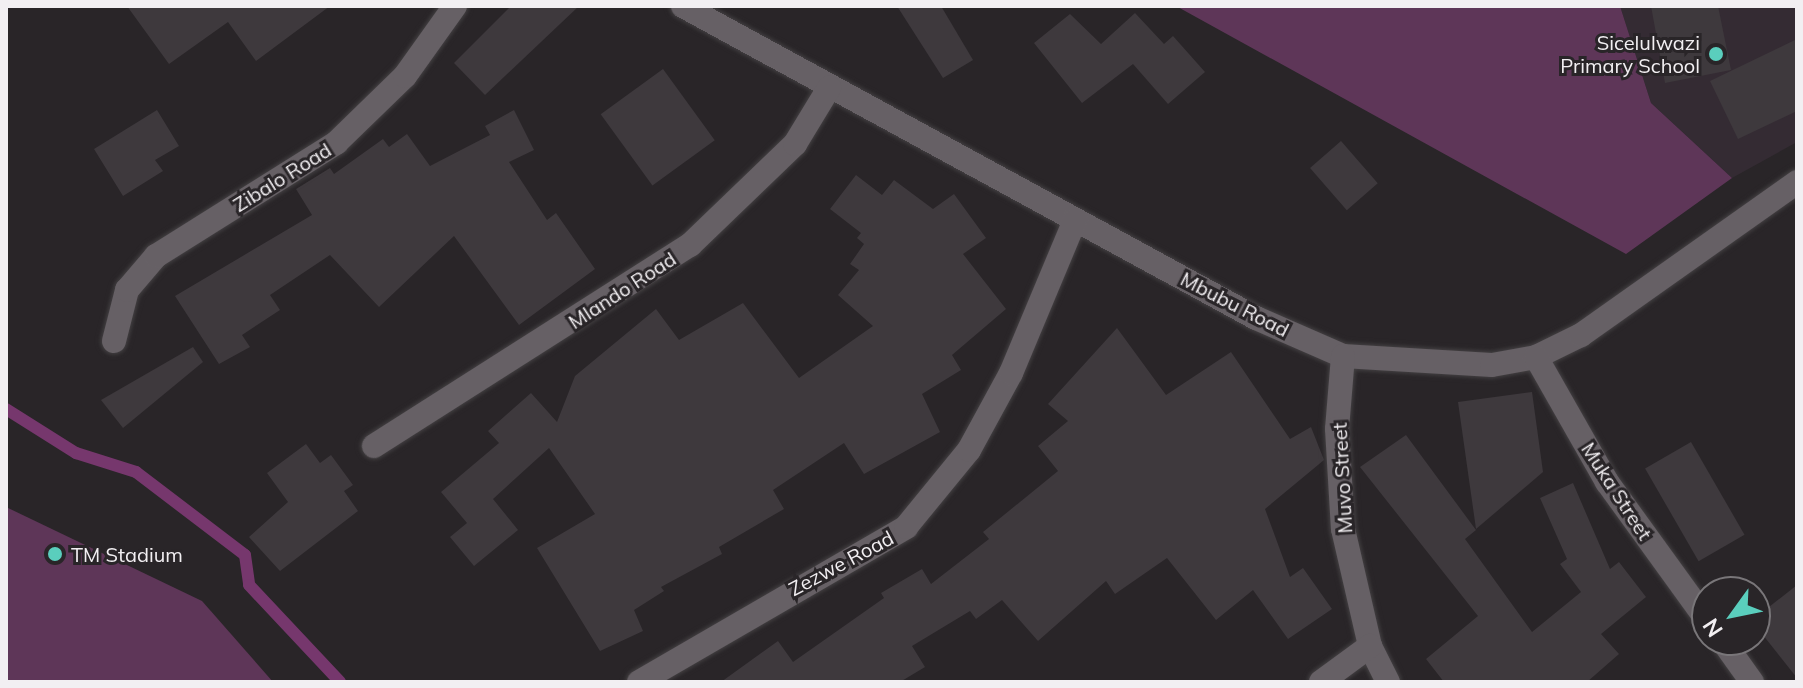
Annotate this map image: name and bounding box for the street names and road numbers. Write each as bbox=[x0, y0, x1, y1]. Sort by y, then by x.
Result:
street label: Zibalo Road bbox=[229, 137, 335, 217]
street label: Mlando Road bbox=[564, 246, 680, 334]
street label: Mbubu Road bbox=[1177, 266, 1293, 342]
street label: Muvo Street bbox=[1327, 422, 1357, 534]
street label: Muka Street bbox=[1577, 438, 1657, 544]
street label: Zezwe Road bbox=[785, 525, 897, 601]

